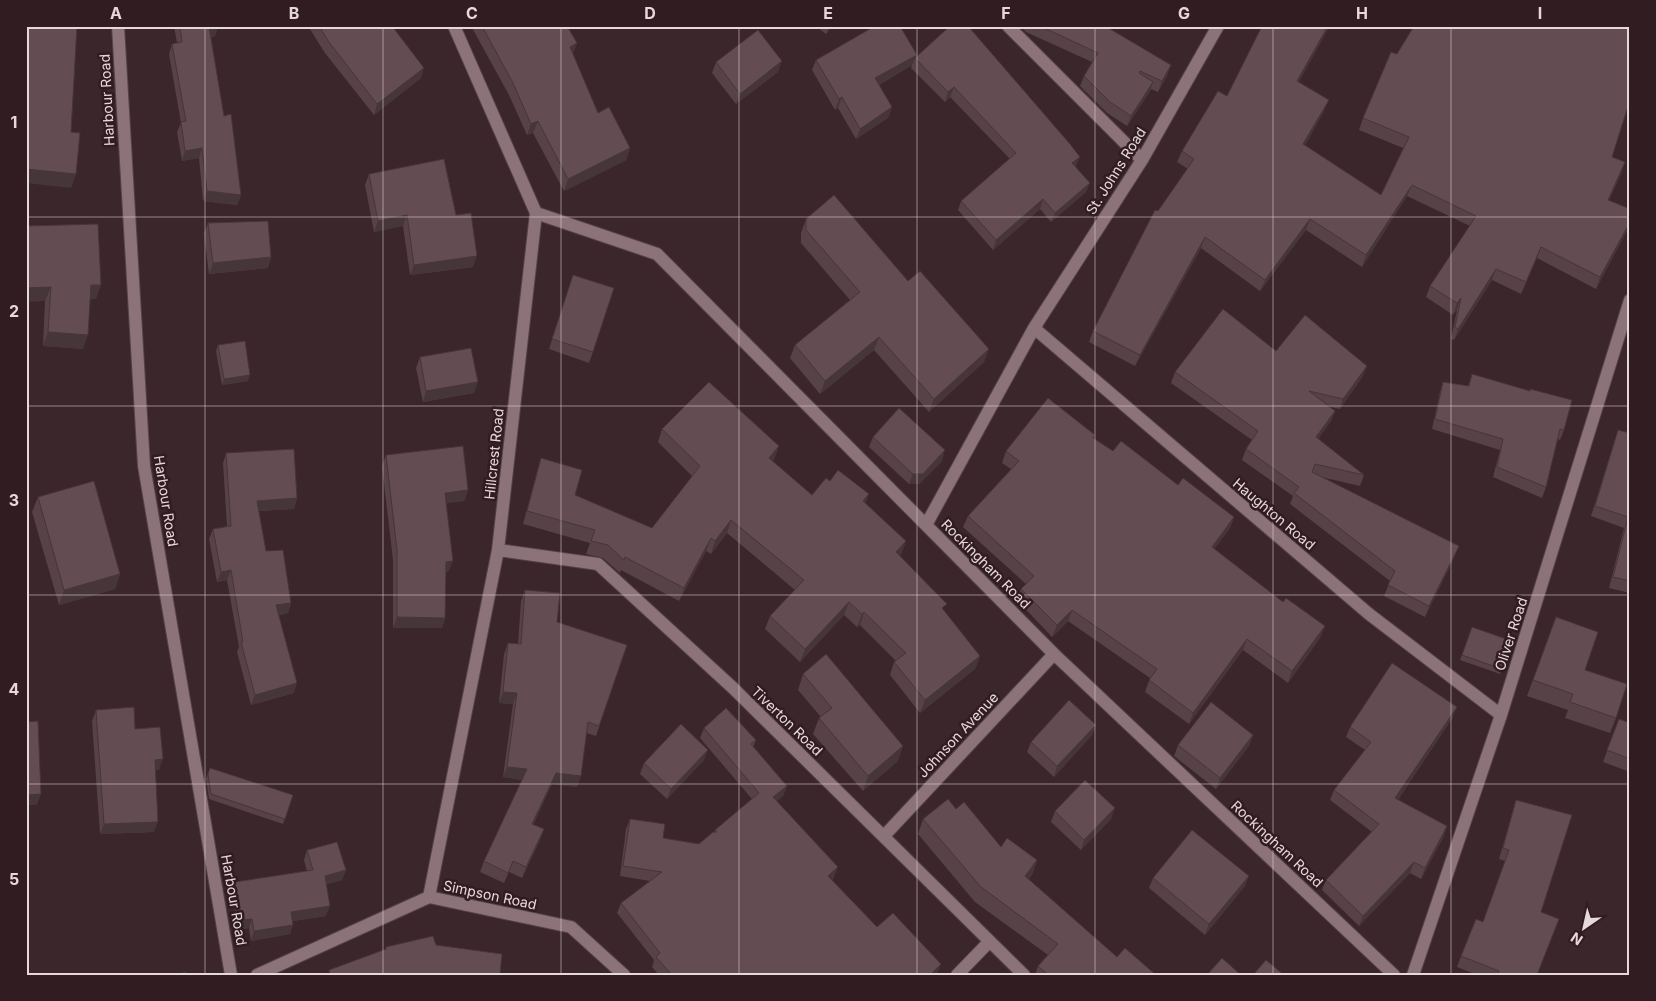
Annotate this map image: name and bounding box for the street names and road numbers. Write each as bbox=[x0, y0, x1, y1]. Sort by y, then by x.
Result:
street label: Harbour Road bbox=[96, 54, 117, 146]
street label: St. Johns Road bbox=[1082, 124, 1149, 217]
street label: Hillcrest Road bbox=[480, 408, 507, 500]
street label: Harbour Road bbox=[151, 454, 182, 548]
street label: Haughton Road bbox=[1230, 474, 1319, 553]
street label: Rockingham Road bbox=[938, 515, 1035, 612]
street label: Oliver Road bbox=[1491, 595, 1530, 673]
street label: Tiverton Road bbox=[748, 682, 827, 759]
street label: Johnson Avenue bbox=[914, 689, 1001, 781]
street label: Rockingham Road bbox=[1228, 797, 1327, 891]
street label: Harbour Road bbox=[218, 853, 251, 947]
street label: Simpson Road bbox=[442, 876, 538, 913]

